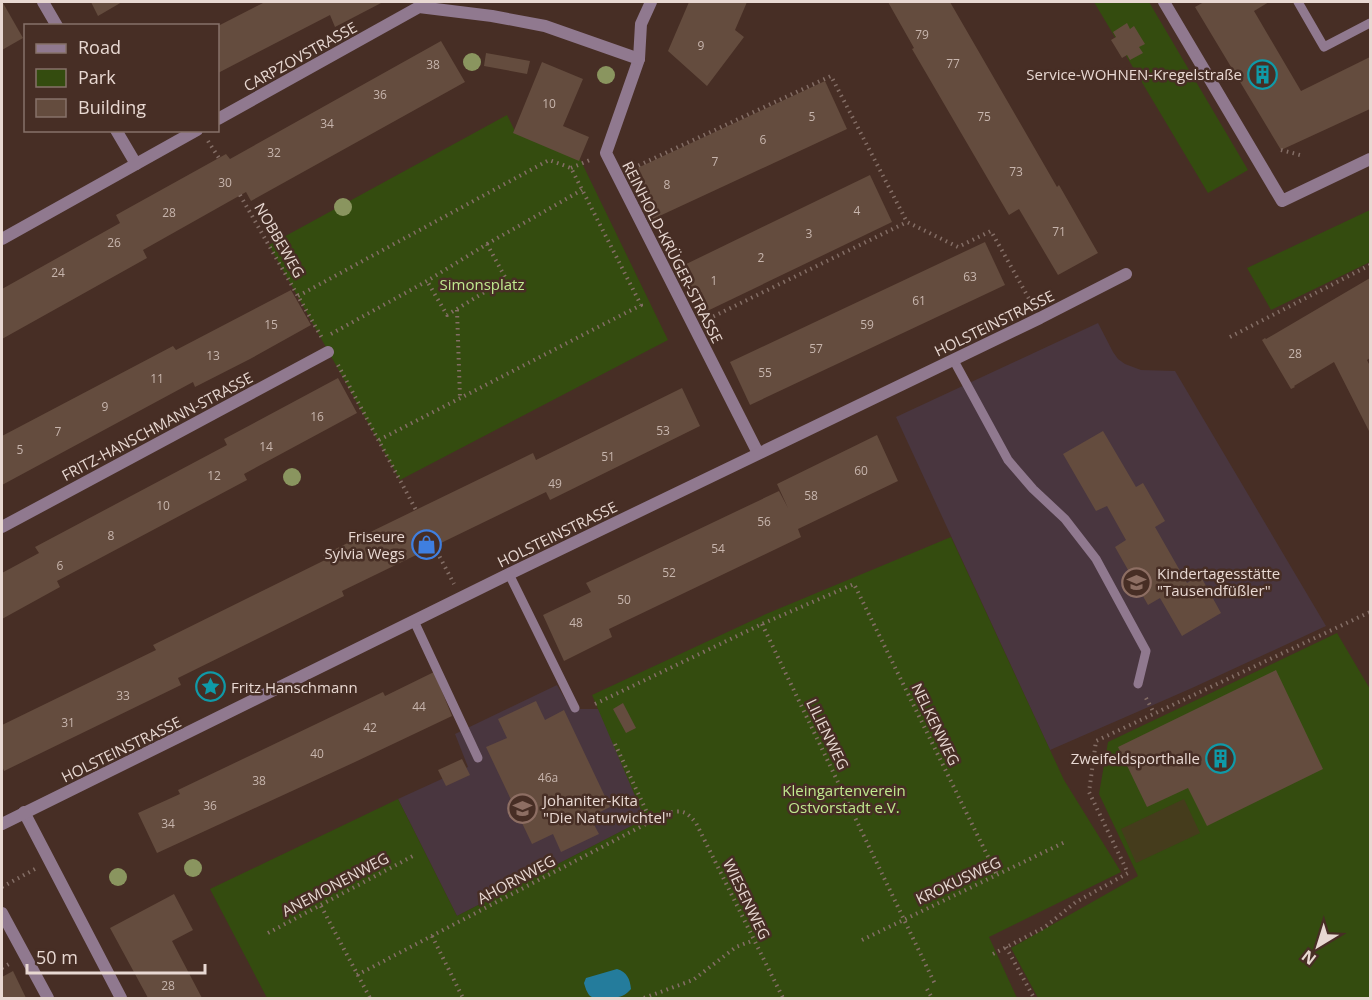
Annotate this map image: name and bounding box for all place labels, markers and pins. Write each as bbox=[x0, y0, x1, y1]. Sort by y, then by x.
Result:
building icon: Service-WOHNEN-Kregelstraße bbox=[1247, 58, 1279, 90]
place label: Service-WOHNEN-Kregelstraße bbox=[1026, 64, 1242, 84]
place label: Friseure Sylvia Wegs bbox=[324, 526, 405, 563]
shop icon: Friseure Sylvia Wegs bbox=[410, 529, 442, 561]
place label: Kindertagesstätte "Tausendfüßler" bbox=[1157, 563, 1280, 600]
school or university icon: Kindertagesstätte "Tausendfüßler" bbox=[1120, 566, 1152, 598]
place icon: Fritz Hanschmann bbox=[194, 671, 226, 703]
place label: Fritz Hanschmann bbox=[231, 677, 358, 697]
building icon: Zweifeldsporthalle bbox=[1205, 742, 1237, 774]
place label: Zweifeldsporthalle bbox=[1071, 748, 1200, 768]
place label: Johaniter-Kita "Die Naturwichtel" bbox=[541, 790, 672, 827]
school or university icon: Johaniter-Kita "Die Naturwichtel" bbox=[506, 793, 538, 825]

